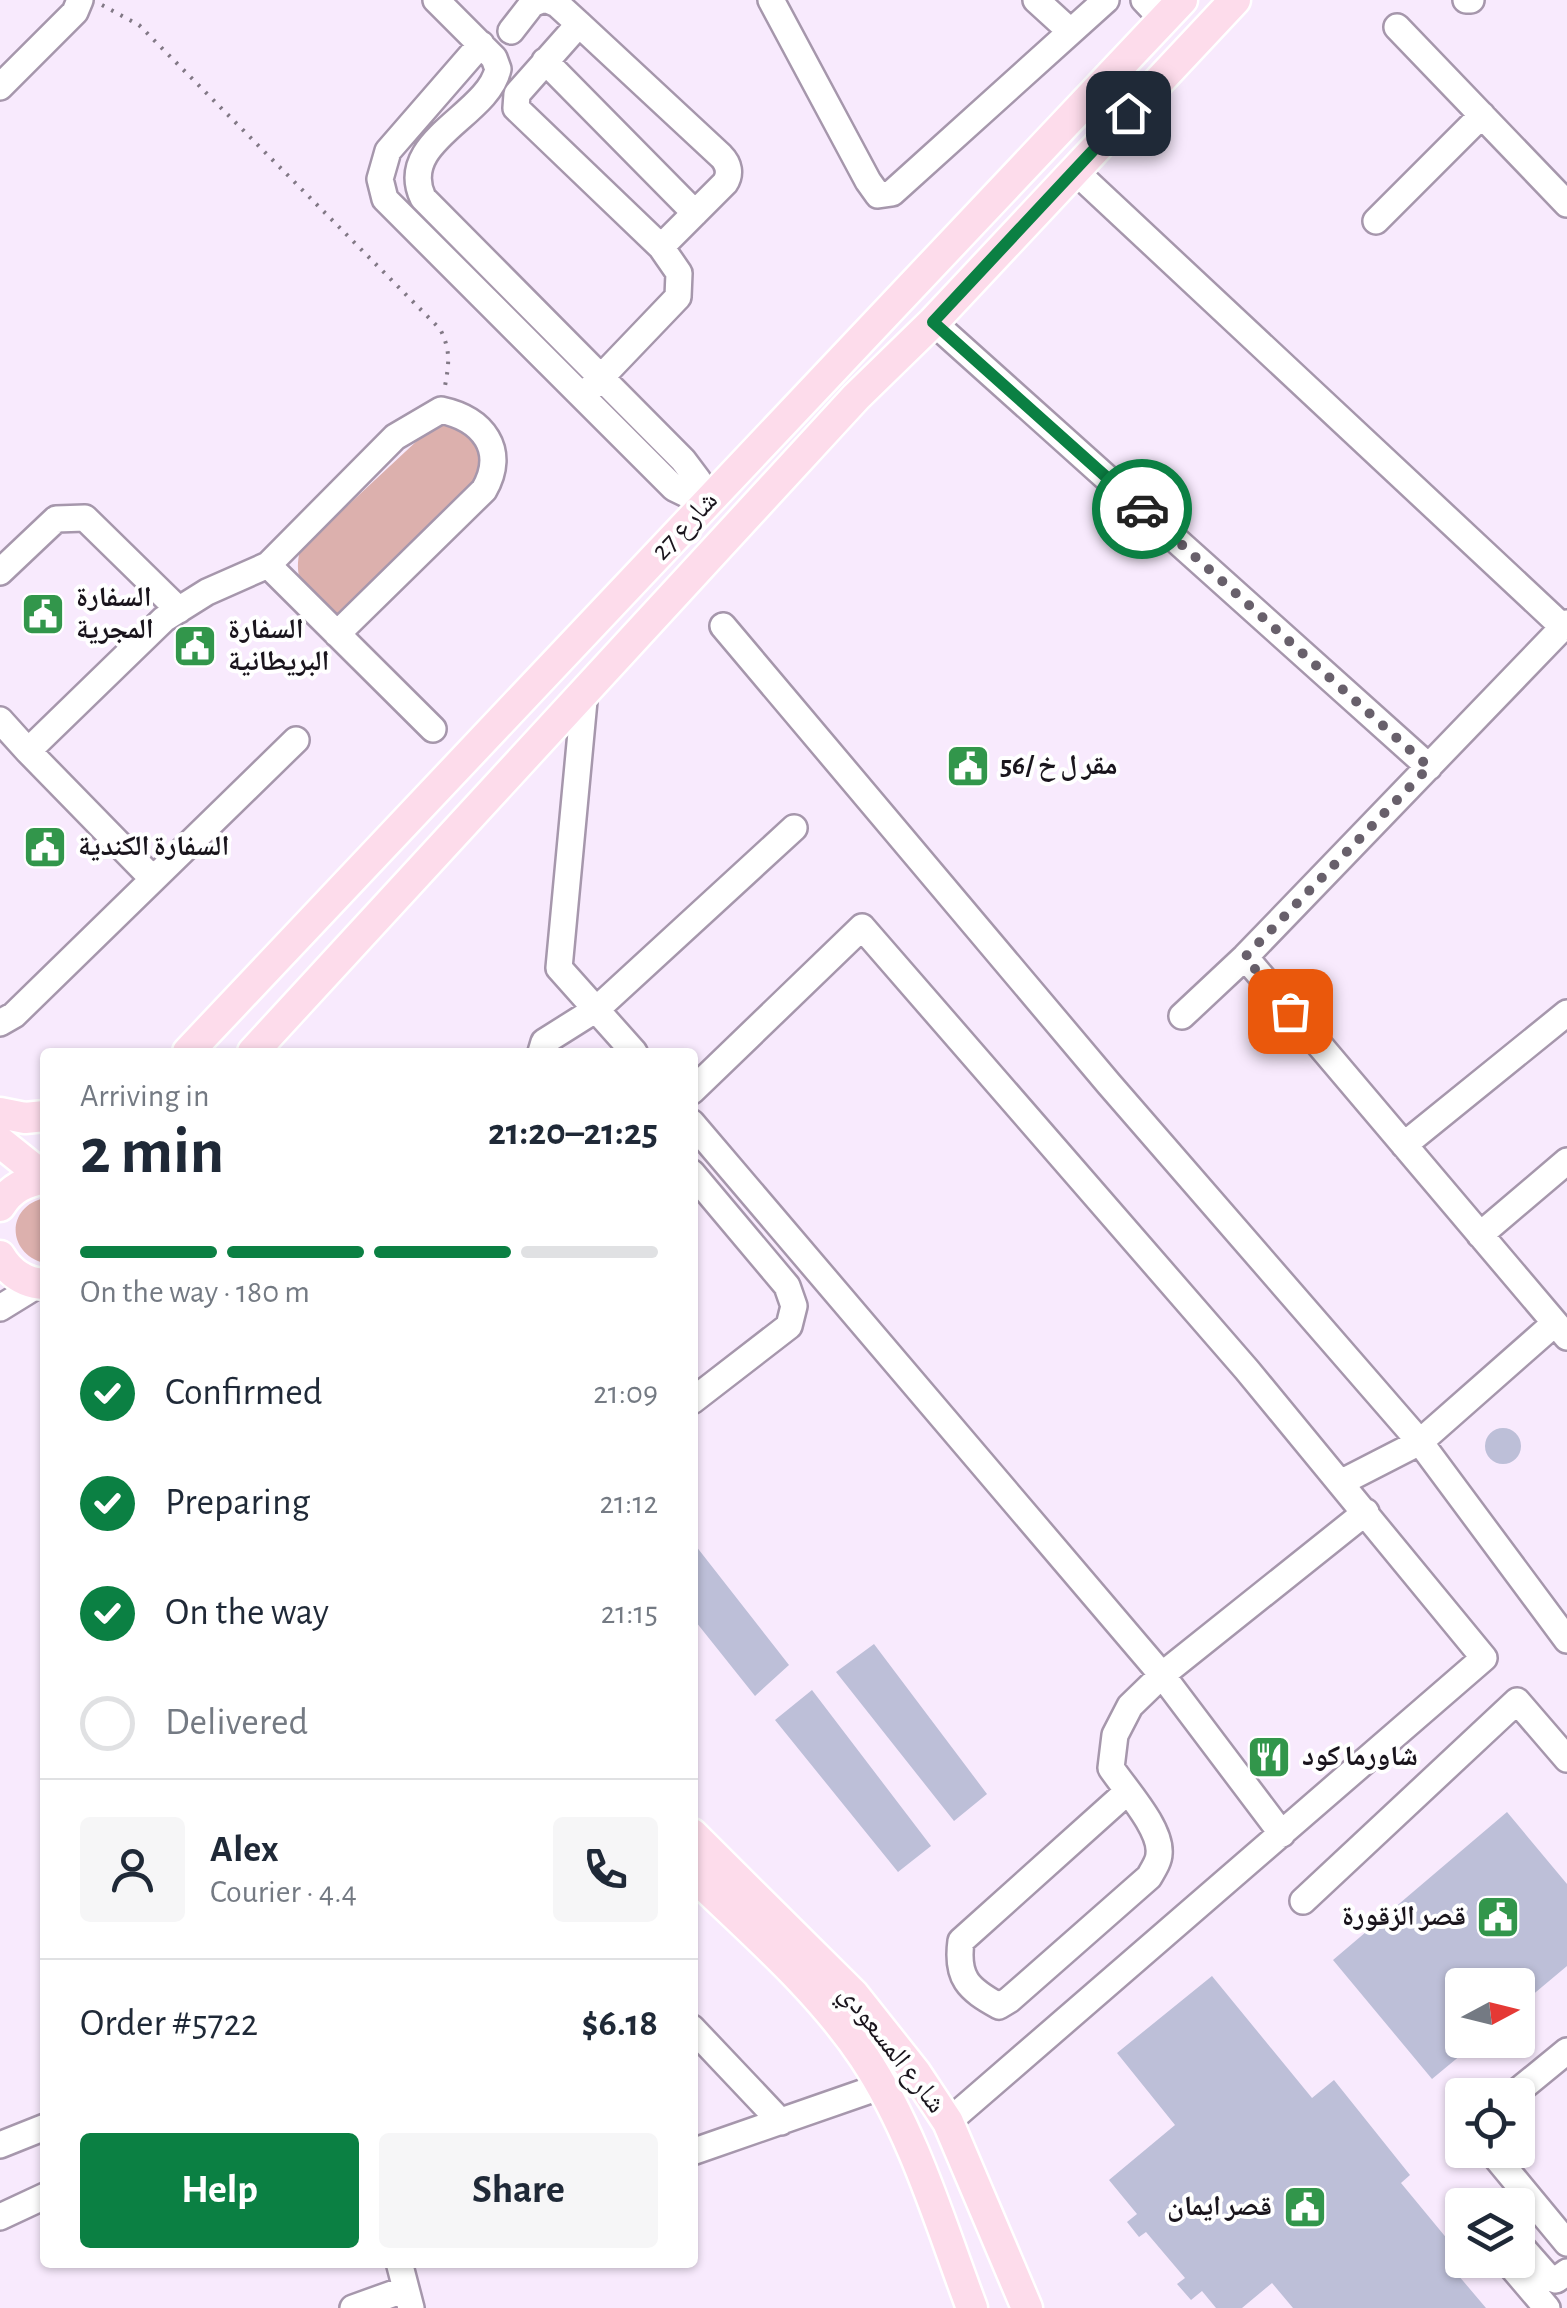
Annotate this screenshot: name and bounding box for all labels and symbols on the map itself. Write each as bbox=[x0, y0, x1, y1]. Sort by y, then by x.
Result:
pin bbox=[1086, 71, 1171, 156]
courier bbox=[1092, 459, 1192, 559]
street label: شارع 27 bbox=[647, 486, 725, 567]
place label: السفارة المجرية bbox=[76, 584, 154, 645]
public building icon: السفارة المجرية bbox=[20, 591, 66, 637]
place label: السفارة البريطانية bbox=[228, 616, 330, 677]
public building icon: السفارة البريطانية bbox=[172, 623, 218, 669]
public building icon: مقر ل خ /56 bbox=[945, 743, 991, 789]
place label: مقر ل خ /56 bbox=[1000, 752, 1118, 782]
public building icon: السفارة الكندية bbox=[22, 824, 68, 870]
place label: السفارة الكندية bbox=[78, 833, 229, 862]
pin bbox=[1248, 969, 1333, 1054]
restaurant icon: شاورما كود bbox=[1246, 1734, 1292, 1780]
place label: شاورما كود bbox=[1302, 1743, 1418, 1771]
public building icon: قصر الزقورة bbox=[1475, 1894, 1521, 1940]
place label: قصر الزقورة bbox=[1342, 1903, 1466, 1931]
north arrow bbox=[1445, 1968, 1535, 2058]
street label: شارع المسعودي bbox=[828, 1980, 950, 2123]
public building icon: قصر ايمان bbox=[1282, 2184, 1328, 2230]
place label: قصر ايمان bbox=[1167, 2193, 1272, 2222]

